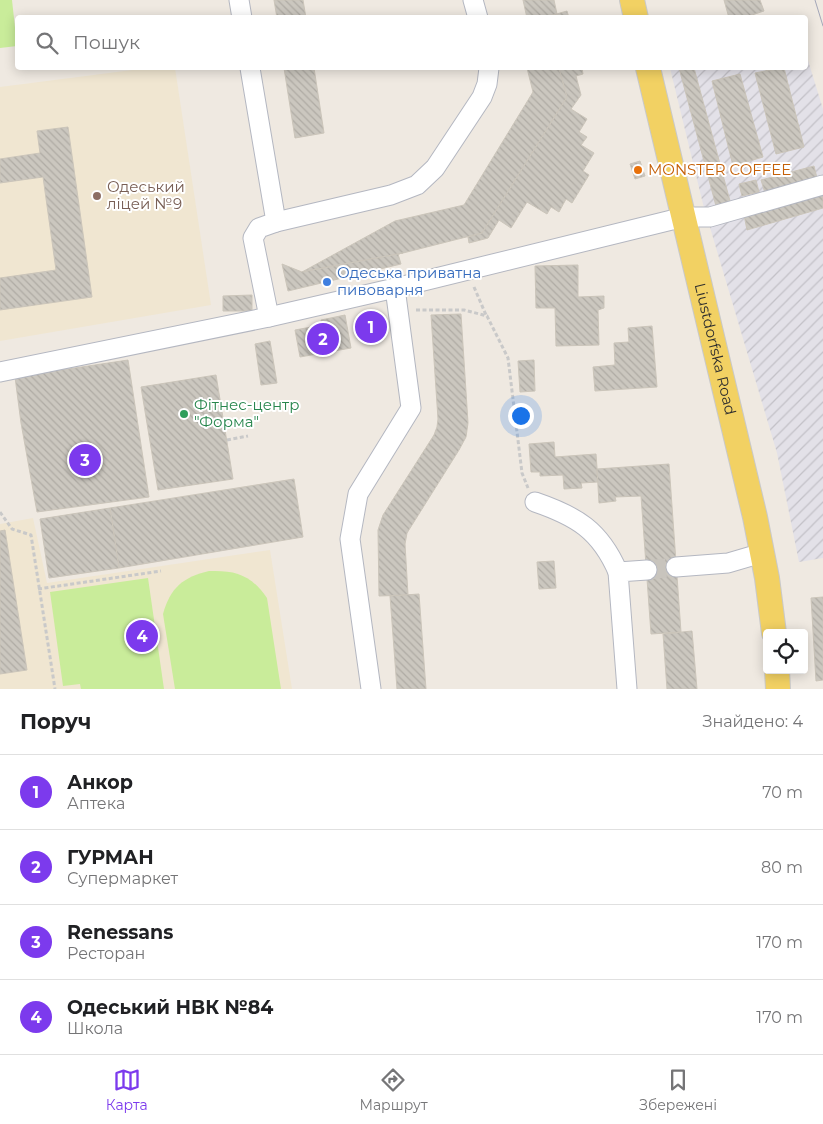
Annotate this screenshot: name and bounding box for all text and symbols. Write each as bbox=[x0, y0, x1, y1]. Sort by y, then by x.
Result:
search box bbox=[15, 15, 808, 70]
icon: search bbox=[33, 29, 61, 57]
text: Пошук bbox=[73, 31, 140, 54]
place label: MONSTER COFFEE bbox=[648, 160, 791, 179]
marker: MONSTER COFFEE bbox=[632, 164, 644, 176]
place label: Одеський ліцей №9 bbox=[107, 177, 185, 213]
marker: Одеський ліцей №9 bbox=[91, 190, 103, 202]
place label: Одеська приватна пивоварня bbox=[337, 263, 481, 299]
marker: Одеська приватна пивоварня bbox=[321, 276, 333, 288]
street label: Liustdorfska Road bbox=[691, 281, 740, 417]
pin: 1 bbox=[355, 308, 387, 346]
pin: 2 bbox=[307, 320, 339, 358]
place label: Фітнес-центр "Форма" bbox=[194, 395, 299, 431]
your location bbox=[508, 403, 534, 429]
marker: Фітнес-центр "Форма" bbox=[178, 408, 190, 420]
pin: 3 bbox=[69, 441, 101, 479]
pin: 4 bbox=[126, 617, 158, 655]
map controls bbox=[763, 629, 808, 674]
button: locate bbox=[763, 629, 808, 674]
text: Поруч bbox=[20, 709, 91, 734]
text: Знайдено: 4 bbox=[702, 712, 803, 731]
text: Анкор bbox=[67, 771, 133, 794]
text: 1 bbox=[33, 783, 39, 802]
text: 70 m bbox=[762, 783, 803, 802]
text: Аптека bbox=[67, 794, 125, 813]
text: ГУРМАН bbox=[67, 846, 154, 869]
text: 2 bbox=[31, 858, 41, 877]
text: 80 m bbox=[761, 858, 803, 877]
text: Супермаркет bbox=[67, 869, 178, 888]
text: Renessans bbox=[67, 921, 173, 944]
text: 3 bbox=[31, 933, 41, 952]
text: 170 m bbox=[756, 933, 803, 952]
text: Ресторан bbox=[67, 944, 145, 963]
text: Одеський НВК №84 bbox=[67, 996, 273, 1019]
text: 4 bbox=[30, 1008, 42, 1027]
text: 170 m bbox=[756, 1008, 803, 1027]
text: Школа bbox=[67, 1019, 123, 1038]
tab: Карта bbox=[106, 1066, 148, 1114]
tab: Маршрут bbox=[359, 1066, 428, 1114]
tab: Збережені bbox=[639, 1066, 717, 1114]

